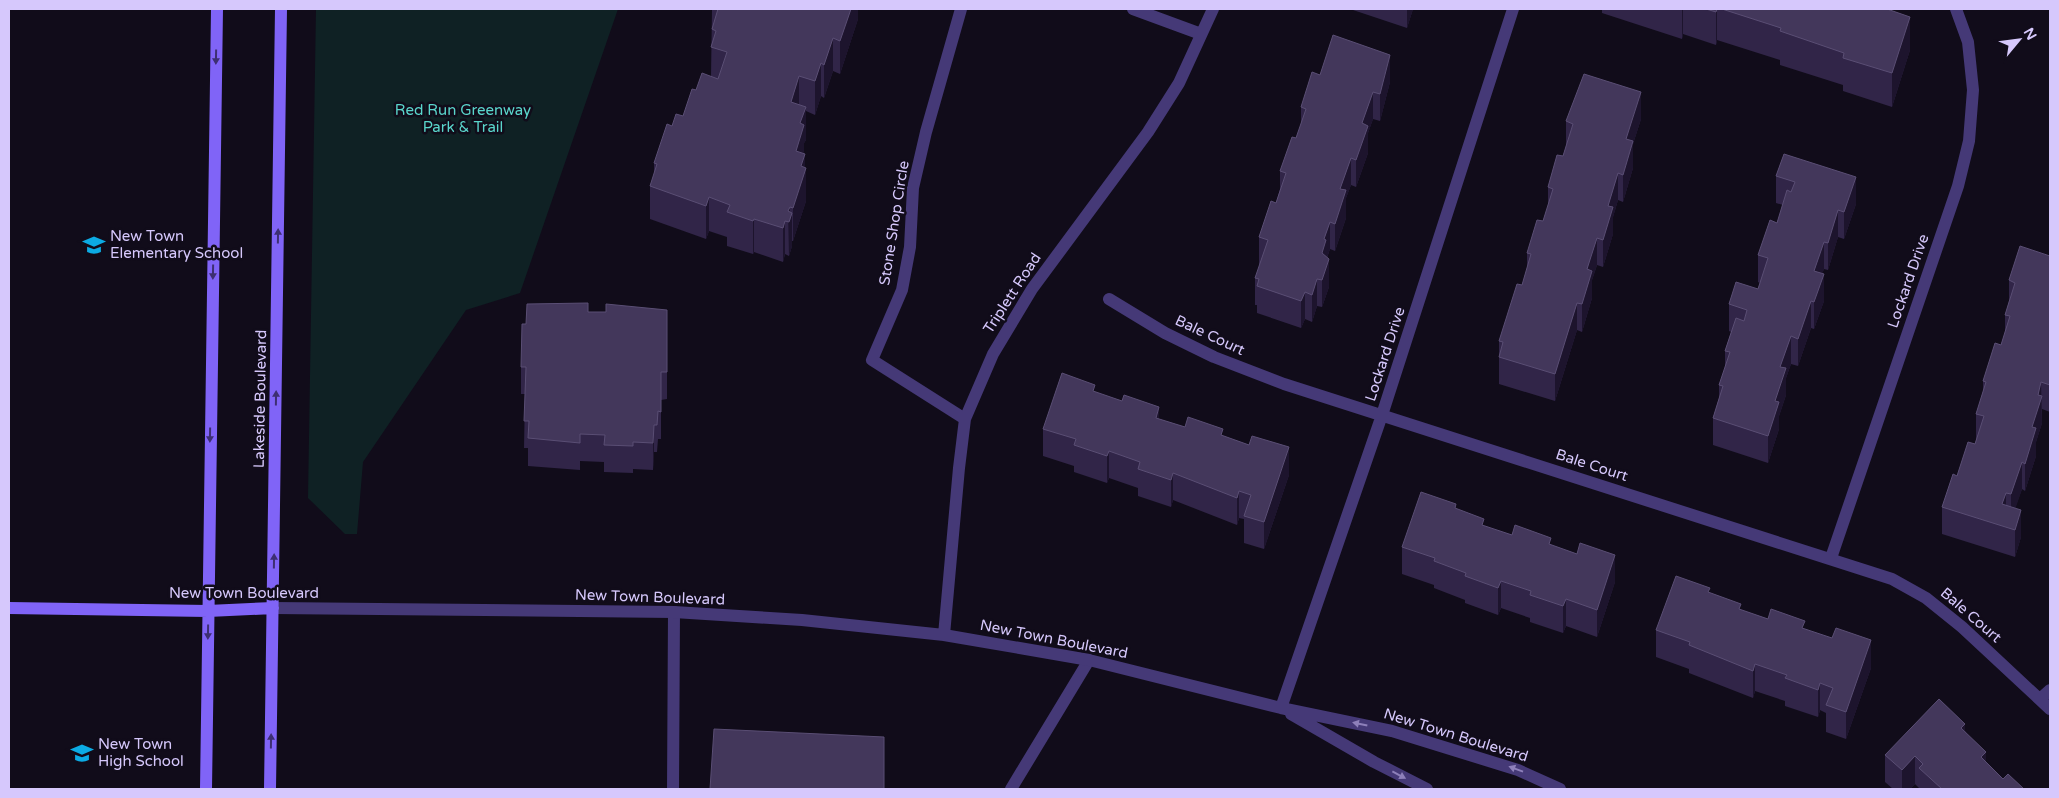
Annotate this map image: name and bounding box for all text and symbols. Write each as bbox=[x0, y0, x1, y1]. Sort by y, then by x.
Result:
north arrow bbox=[1994, 15, 2044, 65]
text: N bbox=[2020, 25, 2040, 43]
one-way arrow bbox=[212, 50, 220, 66]
park label: Red Run Greenway Park & Trail bbox=[395, 101, 531, 136]
street label: Stone Shop Circle bbox=[875, 159, 913, 287]
place label: New Town Elementary School bbox=[110, 227, 243, 262]
one-way arrow bbox=[274, 227, 282, 243]
school or university icon: New Town Elementary School bbox=[81, 232, 107, 258]
street label: Lockard Drive bbox=[1884, 232, 1932, 330]
street label: Triplett Road bbox=[979, 249, 1045, 337]
one-way arrow bbox=[209, 265, 217, 281]
street label: Lockard Drive bbox=[1361, 305, 1409, 403]
street label: Bale Court bbox=[1172, 311, 1248, 359]
street label: Lakeside Boulevard bbox=[250, 330, 270, 468]
one-way arrow bbox=[272, 390, 280, 406]
one-way arrow bbox=[206, 427, 214, 443]
street label: Bale Court bbox=[1554, 445, 1631, 485]
one-way arrow bbox=[270, 552, 278, 568]
street label: New Town Boulevard bbox=[169, 584, 319, 602]
street label: Bale Court bbox=[1937, 584, 2005, 647]
street label: New Town Boulevard bbox=[575, 585, 725, 609]
street label: New Town Boulevard bbox=[979, 616, 1129, 662]
one-way arrow bbox=[204, 625, 212, 641]
street label: New Town Boulevard bbox=[1382, 704, 1530, 766]
one-way arrow bbox=[1352, 720, 1368, 728]
one-way arrow bbox=[267, 732, 275, 748]
place label: New Town High School bbox=[98, 735, 184, 770]
school or university icon: New Town High School bbox=[69, 740, 95, 766]
one-way arrow bbox=[1508, 765, 1523, 773]
one-way arrow bbox=[1392, 771, 1406, 779]

